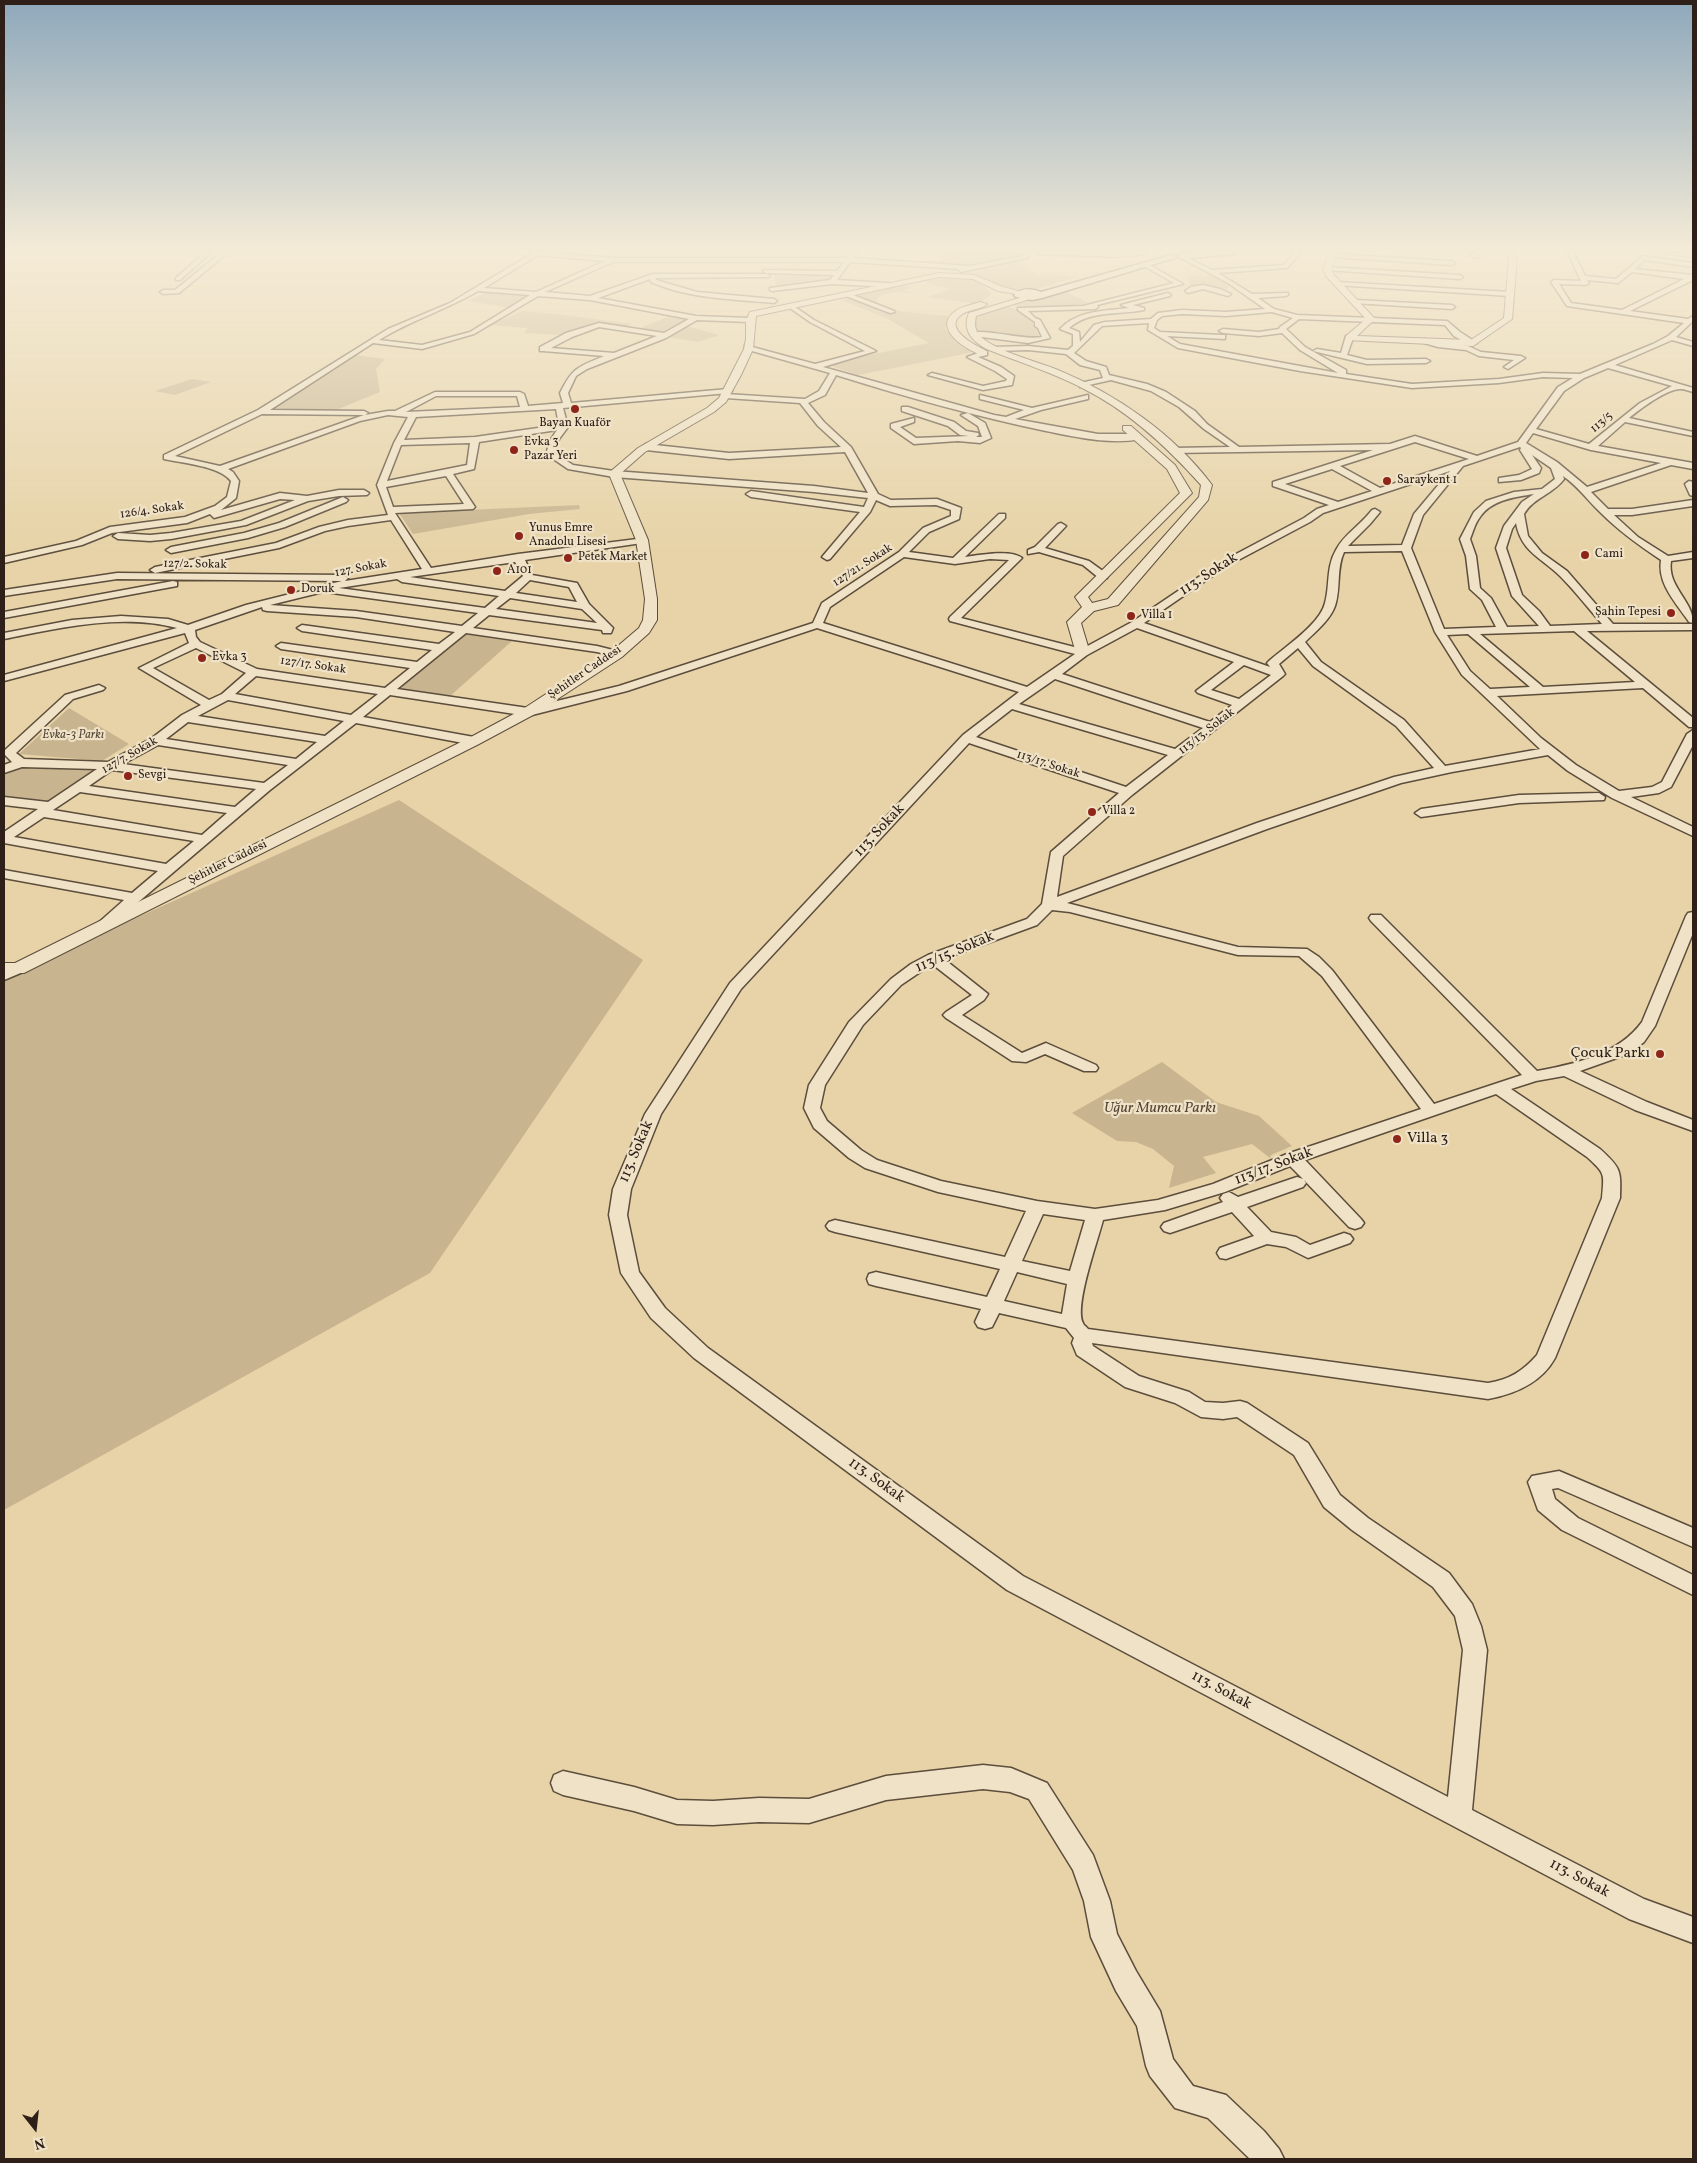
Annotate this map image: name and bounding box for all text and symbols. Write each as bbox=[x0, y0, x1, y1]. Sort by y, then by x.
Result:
marker: Bayan Kuaför bbox=[569, 403, 581, 415]
street label: 113/5 bbox=[1588, 409, 1616, 437]
place label: Bayan Kuaför bbox=[539, 417, 611, 431]
place label: Evka 3 Pazar Yeri bbox=[524, 436, 577, 464]
marker: Evka 3 Pazar Yeri bbox=[508, 444, 520, 456]
place label: Saraykent 1 bbox=[1397, 474, 1457, 488]
marker: Saraykent 1 bbox=[1381, 475, 1393, 487]
street label: 126/4. Sokak bbox=[119, 499, 185, 523]
place label: Yunus Emre Anadolu Lisesi bbox=[529, 522, 606, 550]
marker: Yunus Emre Anadolu Lisesi bbox=[513, 530, 525, 542]
street label: 127/21. Sokak bbox=[830, 541, 896, 591]
place label: Cami bbox=[1595, 548, 1623, 562]
marker: Cami bbox=[1579, 549, 1591, 561]
street label: 113. Sokak bbox=[1177, 550, 1241, 600]
place label: Petek Market bbox=[578, 551, 648, 565]
marker: Petek Market bbox=[562, 552, 574, 564]
street label: 127/2. Sokak bbox=[163, 557, 227, 573]
street label: 127. Sokak bbox=[334, 557, 388, 581]
place label: A101 bbox=[507, 564, 532, 578]
marker: A101 bbox=[491, 565, 503, 577]
place label: Doruk bbox=[301, 583, 334, 597]
marker: Doruk bbox=[285, 584, 297, 596]
place label: Şahin Tepesi bbox=[1595, 606, 1661, 620]
marker: Şahin Tepesi bbox=[1665, 607, 1677, 619]
place label: Villa 1 bbox=[1141, 609, 1172, 623]
marker: Villa 1 bbox=[1125, 610, 1137, 622]
street label: Şehitler Caddesi bbox=[545, 643, 625, 703]
place label: Evka 3 bbox=[212, 651, 247, 665]
marker: Evka 3 bbox=[196, 652, 208, 664]
street label: 127/17. Sokak bbox=[279, 654, 347, 678]
street label: 113/13. Sokak bbox=[1176, 706, 1238, 758]
park label: Evka-3 Parkı bbox=[42, 729, 104, 743]
street label: 127/7. Sokak bbox=[100, 734, 160, 778]
street label: 113/17. Sokak bbox=[1014, 748, 1082, 782]
place label: Sevgi bbox=[138, 769, 166, 783]
marker: Sevgi bbox=[122, 770, 134, 782]
street label: 113. Sokak bbox=[851, 801, 909, 861]
place label: Villa 2 bbox=[1102, 805, 1135, 819]
marker: Villa 2 bbox=[1086, 806, 1098, 818]
street label: Şehitler Caddesi bbox=[186, 838, 270, 888]
street label: 113/15. Sokak bbox=[913, 928, 997, 978]
place label: Çocuk Parkı bbox=[1571, 1045, 1650, 1063]
marker: Çocuk Parkı bbox=[1654, 1048, 1666, 1060]
park label: Uğur Mumcu Parkı bbox=[1104, 1100, 1216, 1118]
street label: 113. Sokak bbox=[616, 1118, 658, 1186]
place label: Villa 3 bbox=[1407, 1130, 1448, 1148]
marker: Villa 3 bbox=[1391, 1133, 1403, 1145]
street label: 113/17. Sokak bbox=[1232, 1144, 1316, 1190]
street label: 113. Sokak bbox=[844, 1454, 908, 1508]
street label: 113. Sokak bbox=[1188, 1668, 1254, 1714]
street label: 113. Sokak bbox=[1546, 1856, 1612, 1902]
north arrow bbox=[10, 2103, 60, 2153]
text: N bbox=[32, 2132, 47, 2153]

